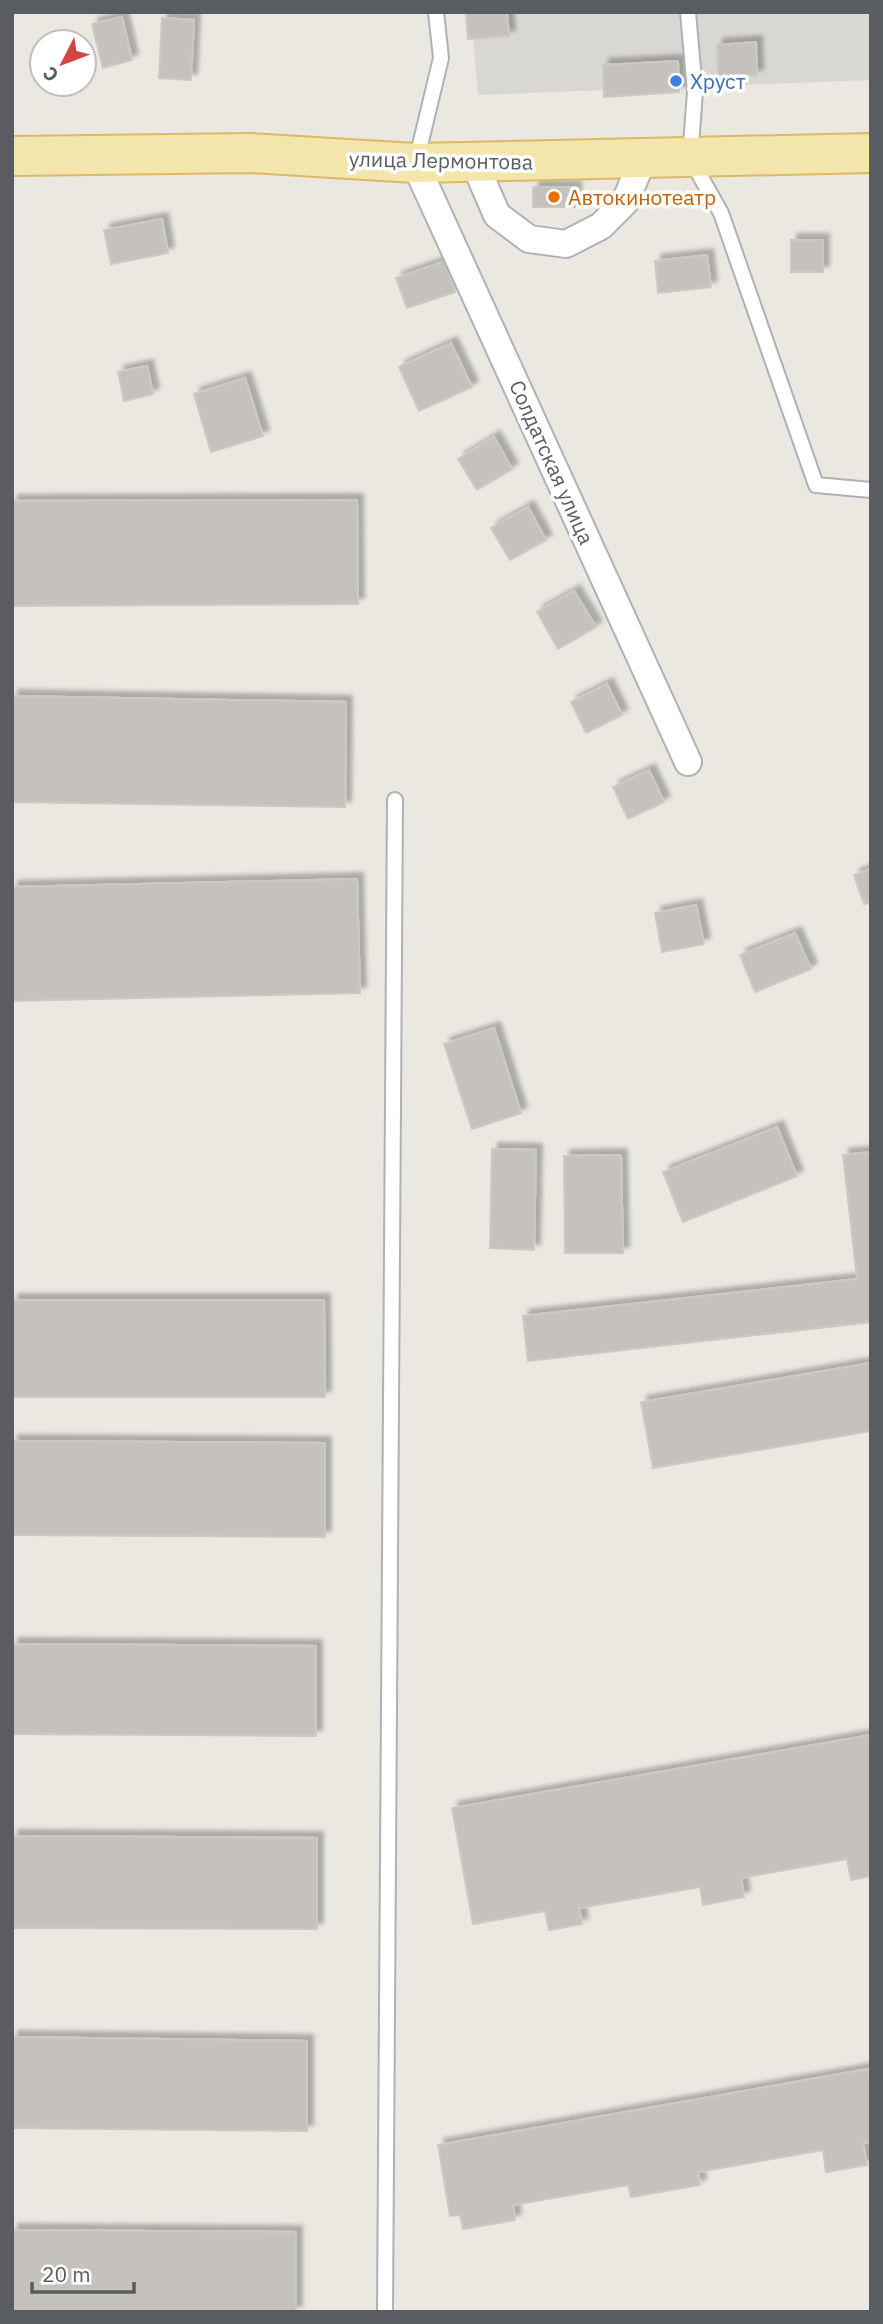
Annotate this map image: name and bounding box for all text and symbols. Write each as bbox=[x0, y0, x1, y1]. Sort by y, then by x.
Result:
north arrow bbox=[28, 28, 98, 98]
text: С bbox=[37, 62, 63, 87]
place label: Хруст bbox=[690, 67, 746, 95]
marker: Хруст bbox=[668, 73, 684, 89]
street label: улица Лермонтова bbox=[349, 144, 533, 176]
place label: Автокинотеатр bbox=[568, 183, 716, 211]
marker: Автокинотеатр bbox=[546, 189, 562, 205]
street label: Солдатская улица bbox=[503, 375, 601, 549]
scale bar bbox=[32, 2250, 133, 2294]
text: 20 m bbox=[42, 2260, 91, 2288]

